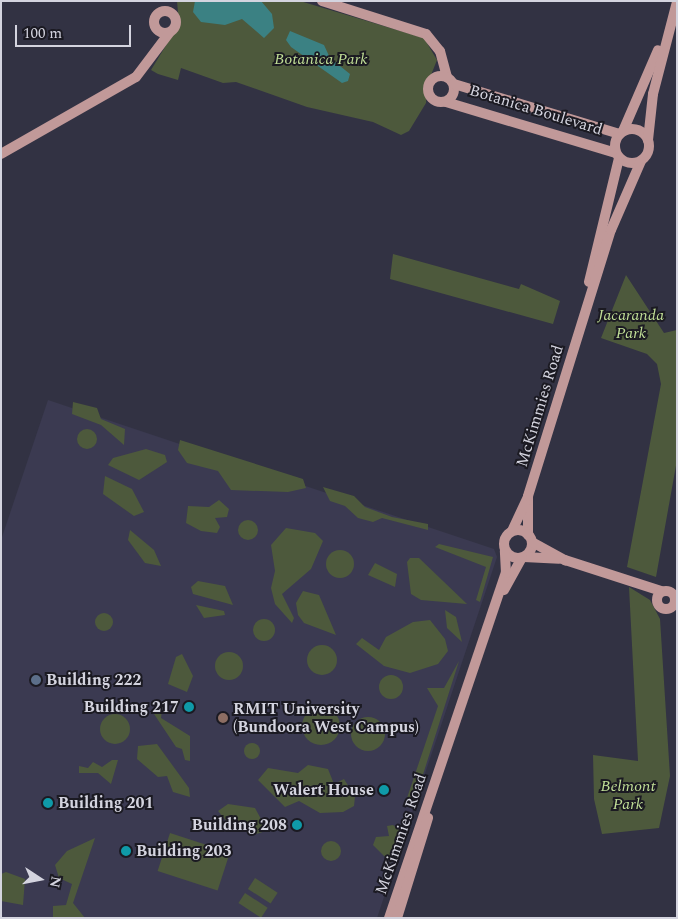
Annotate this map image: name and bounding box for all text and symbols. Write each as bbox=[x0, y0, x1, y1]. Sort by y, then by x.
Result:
scale bar bbox=[18, 15, 134, 47]
text: 100 m bbox=[23, 22, 62, 45]
park label: Botanica Park bbox=[274, 49, 368, 69]
street label: Botanica Boulevard bbox=[467, 81, 605, 139]
park label: Jacaranda Park bbox=[598, 305, 664, 343]
street label: McKimmies Road bbox=[512, 343, 568, 469]
place label: Building 222 bbox=[46, 670, 141, 690]
marker: Building 222 bbox=[30, 674, 42, 686]
place label: Building 217 bbox=[84, 697, 179, 717]
place label: RMIT University (Bundoora West Campus) bbox=[233, 699, 419, 737]
marker: Building 217 bbox=[183, 701, 195, 713]
marker: RMIT University (Bundoora West Campus) bbox=[217, 712, 229, 724]
street label: McKimmies Road bbox=[371, 771, 431, 897]
park label: Belmont Park bbox=[600, 776, 656, 814]
place label: Walert House bbox=[273, 780, 374, 800]
marker: Walert House bbox=[378, 784, 390, 796]
place label: Building 201 bbox=[58, 793, 153, 813]
marker: Building 201 bbox=[42, 797, 54, 809]
place label: Building 208 bbox=[192, 815, 287, 835]
marker: Building 208 bbox=[291, 819, 303, 831]
place label: Building 203 bbox=[136, 841, 231, 861]
marker: Building 203 bbox=[120, 845, 132, 857]
north arrow bbox=[15, 854, 65, 904]
text: N bbox=[44, 874, 67, 890]

